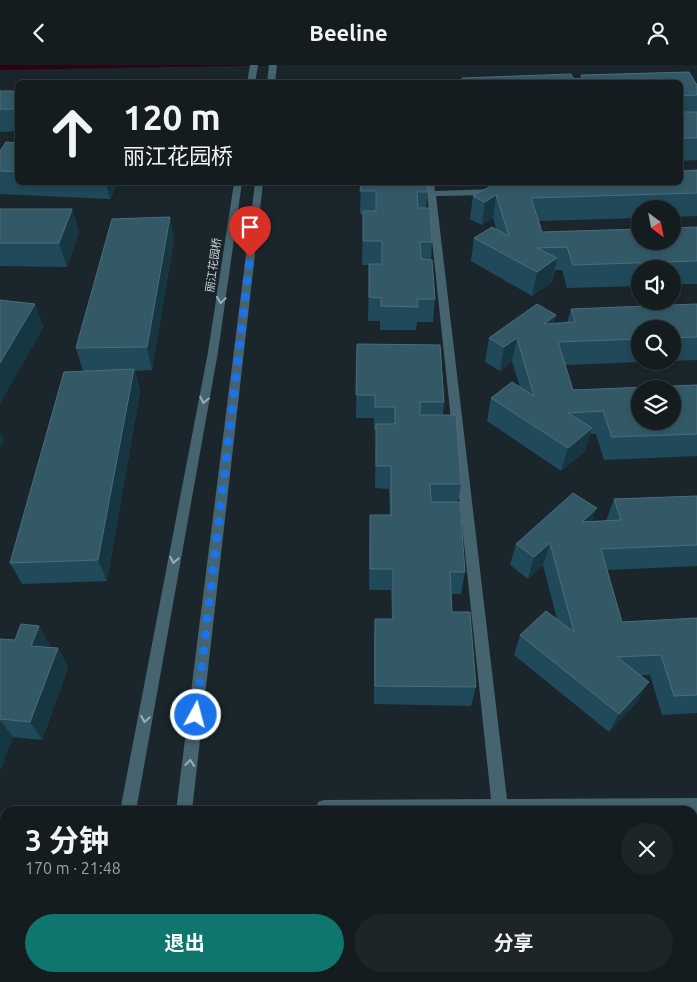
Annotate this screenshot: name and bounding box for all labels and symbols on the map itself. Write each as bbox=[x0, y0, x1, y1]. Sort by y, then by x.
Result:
north arrow bbox=[631, 200, 681, 250]
pin bbox=[229, 206, 271, 257]
street label: 丽江花园桥 bbox=[203, 237, 223, 293]
one-way arrow bbox=[216, 296, 227, 304]
one-way arrow bbox=[199, 395, 209, 404]
one-way arrow bbox=[169, 555, 180, 564]
position arrow bbox=[169, 688, 221, 740]
one-way arrow bbox=[140, 715, 151, 724]
one-way arrow bbox=[184, 759, 195, 767]

